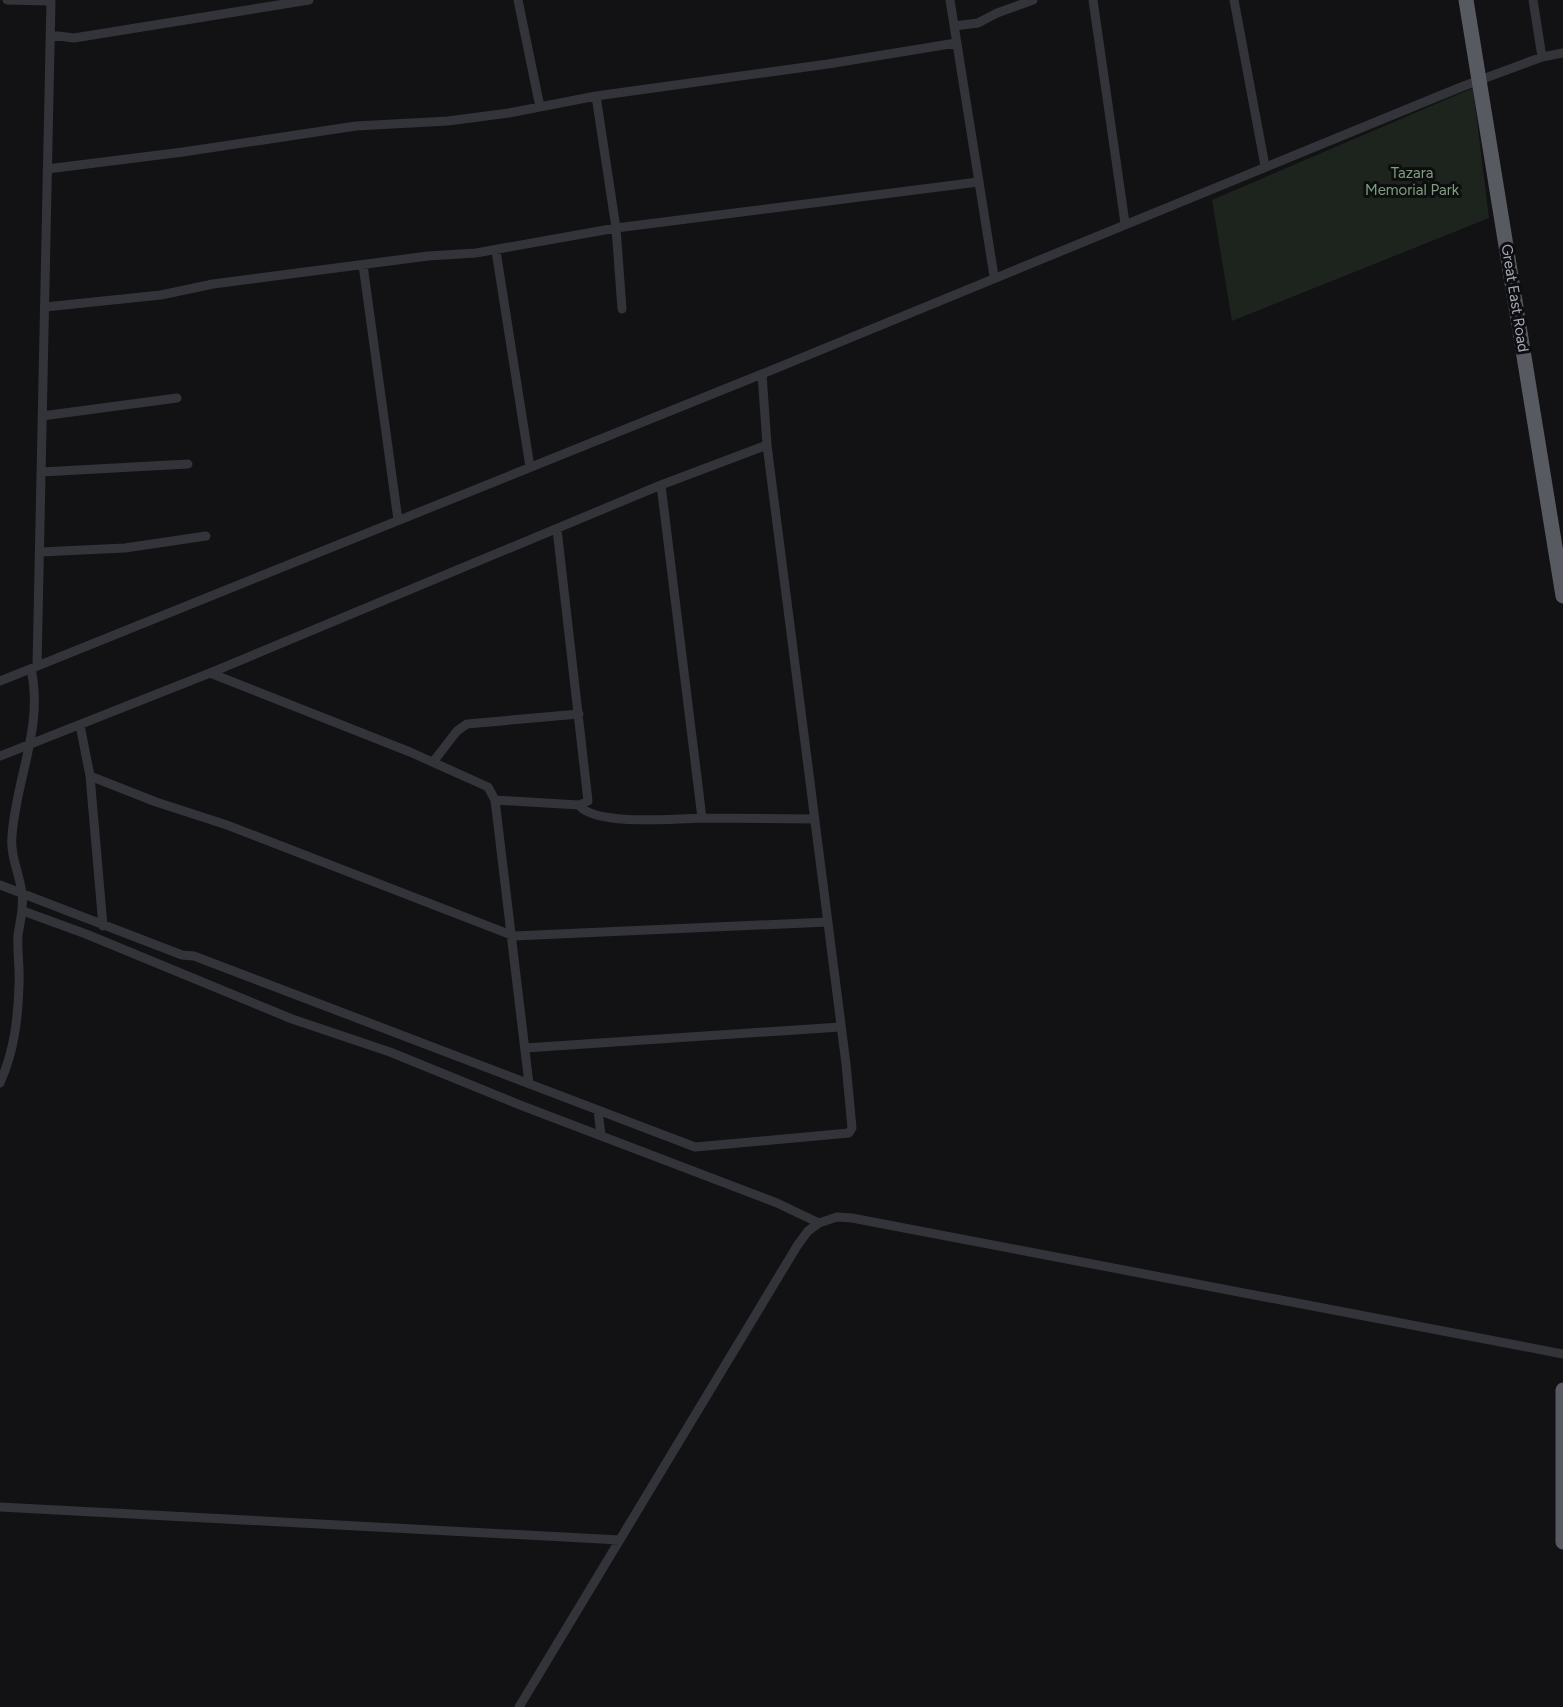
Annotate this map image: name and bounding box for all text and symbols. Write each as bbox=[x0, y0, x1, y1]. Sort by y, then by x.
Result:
park label: Tazara Memorial Park bbox=[1365, 164, 1460, 199]
street label: Great East Road bbox=[1498, 243, 1532, 353]

